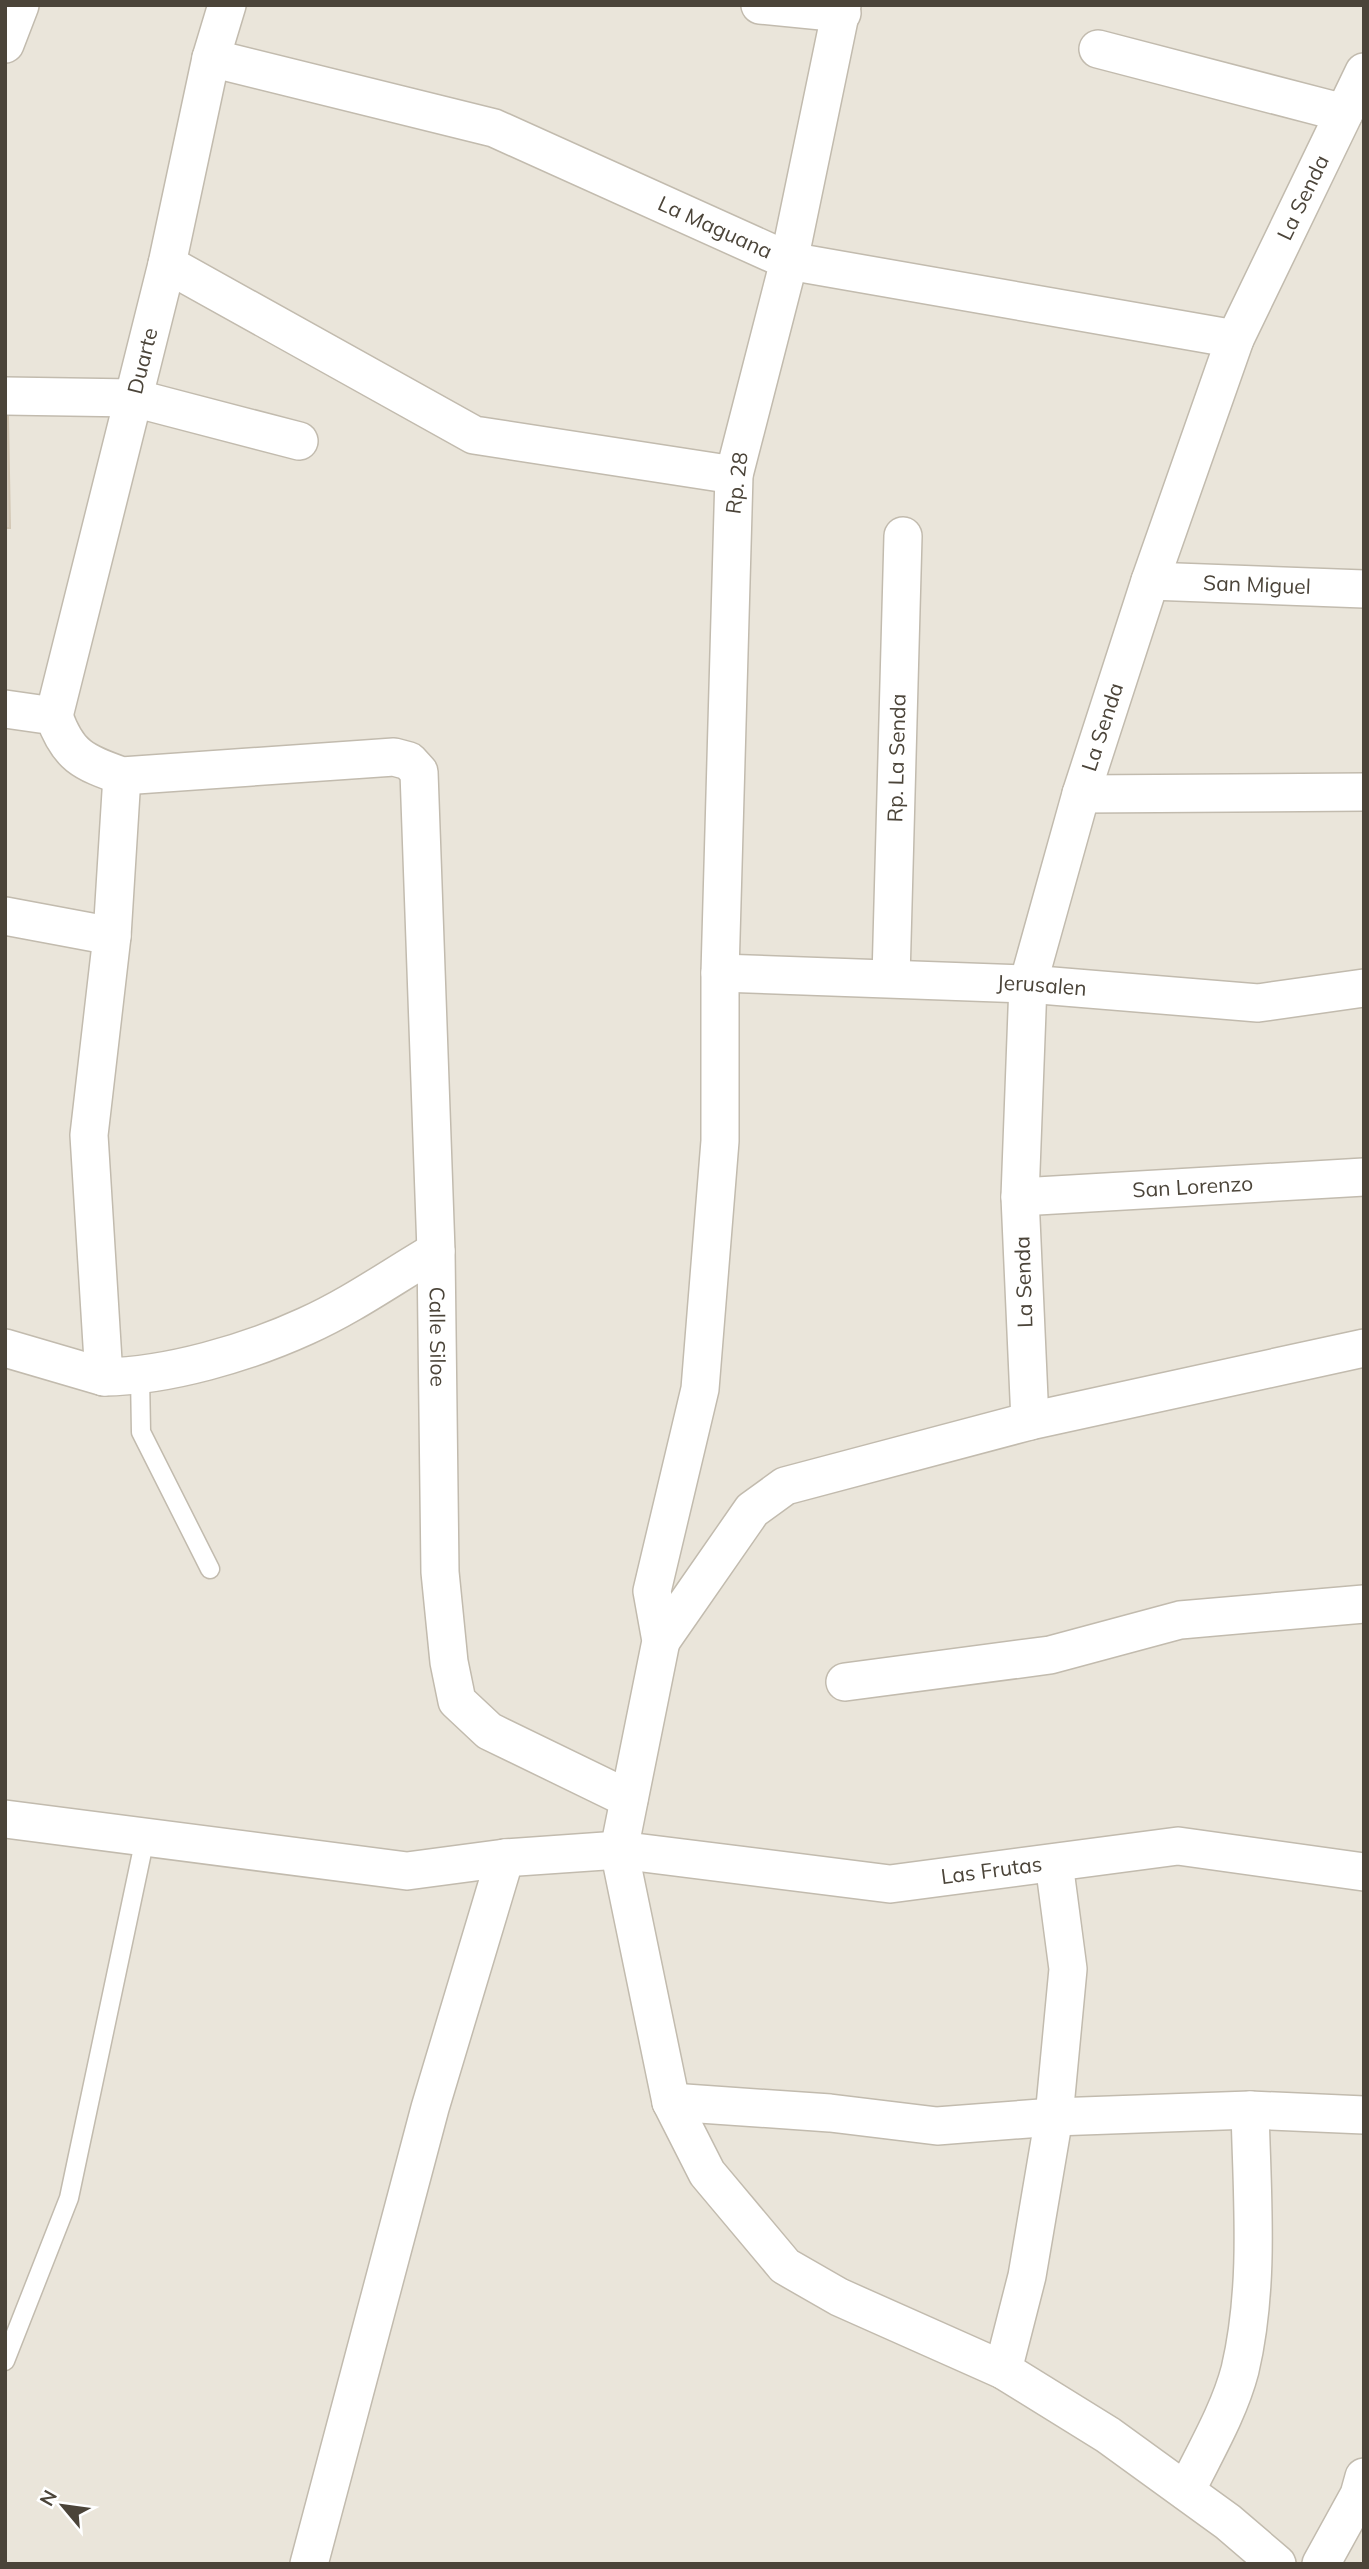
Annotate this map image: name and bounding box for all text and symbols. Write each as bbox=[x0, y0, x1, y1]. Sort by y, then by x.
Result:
street label: La Senda bbox=[1271, 150, 1334, 244]
street label: La Maguana bbox=[654, 190, 777, 264]
street label: Duarte bbox=[121, 325, 163, 396]
street label: Rp. 28 bbox=[719, 450, 753, 515]
street label: San Miguel bbox=[1203, 569, 1311, 599]
street label: La Senda bbox=[1075, 679, 1128, 774]
street label: Rp. La Senda bbox=[881, 693, 911, 823]
street label: Jerusalen bbox=[996, 969, 1088, 1001]
street label: San Lorenzo bbox=[1132, 1169, 1254, 1202]
street label: La Senda bbox=[1008, 1236, 1038, 1328]
street label: Calle Siloe bbox=[424, 1286, 452, 1387]
street label: Las Frutas bbox=[939, 1850, 1043, 1889]
north arrow bbox=[28, 2471, 98, 2541]
text: N bbox=[34, 2486, 62, 2510]

